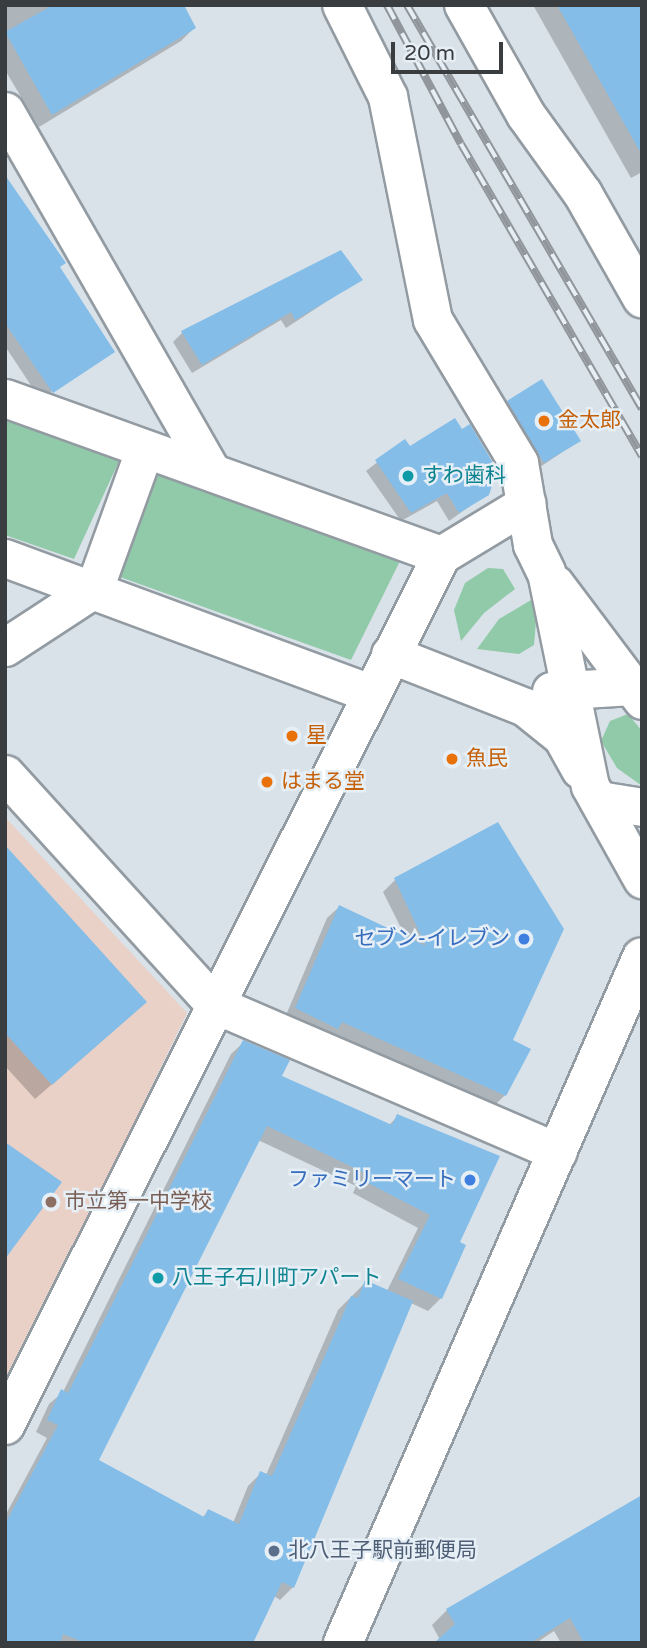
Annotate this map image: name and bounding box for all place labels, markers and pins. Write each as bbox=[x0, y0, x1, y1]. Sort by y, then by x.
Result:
place label: 金太郎 bbox=[558, 408, 621, 434]
marker: 金太郎 bbox=[536, 413, 552, 429]
place label: すわ歯科 bbox=[422, 463, 506, 489]
marker: すわ歯科 bbox=[400, 468, 416, 484]
place label: 星 bbox=[306, 723, 327, 749]
marker: 星 bbox=[284, 728, 300, 744]
place label: 魚民 bbox=[466, 746, 508, 772]
marker: 魚民 bbox=[444, 751, 460, 767]
place label: はまる堂 bbox=[281, 769, 365, 795]
marker: はまる堂 bbox=[259, 774, 275, 790]
place label: セブン-イレブン bbox=[354, 926, 510, 952]
marker: セブン-イレブン bbox=[516, 931, 532, 947]
place label: ファミリーマート bbox=[288, 1167, 456, 1193]
marker: ファミリーマート bbox=[462, 1172, 478, 1188]
place label: 市立第一中学校 bbox=[65, 1189, 212, 1215]
marker: 市立第一中学校 bbox=[43, 1194, 59, 1210]
place label: 八王子石川町アパート bbox=[172, 1265, 382, 1291]
marker: 八王子石川町アパート bbox=[150, 1270, 166, 1286]
place label: 北八王子駅前郵便局 bbox=[288, 1538, 477, 1564]
marker: 北八王子駅前郵便局 bbox=[266, 1543, 282, 1559]

